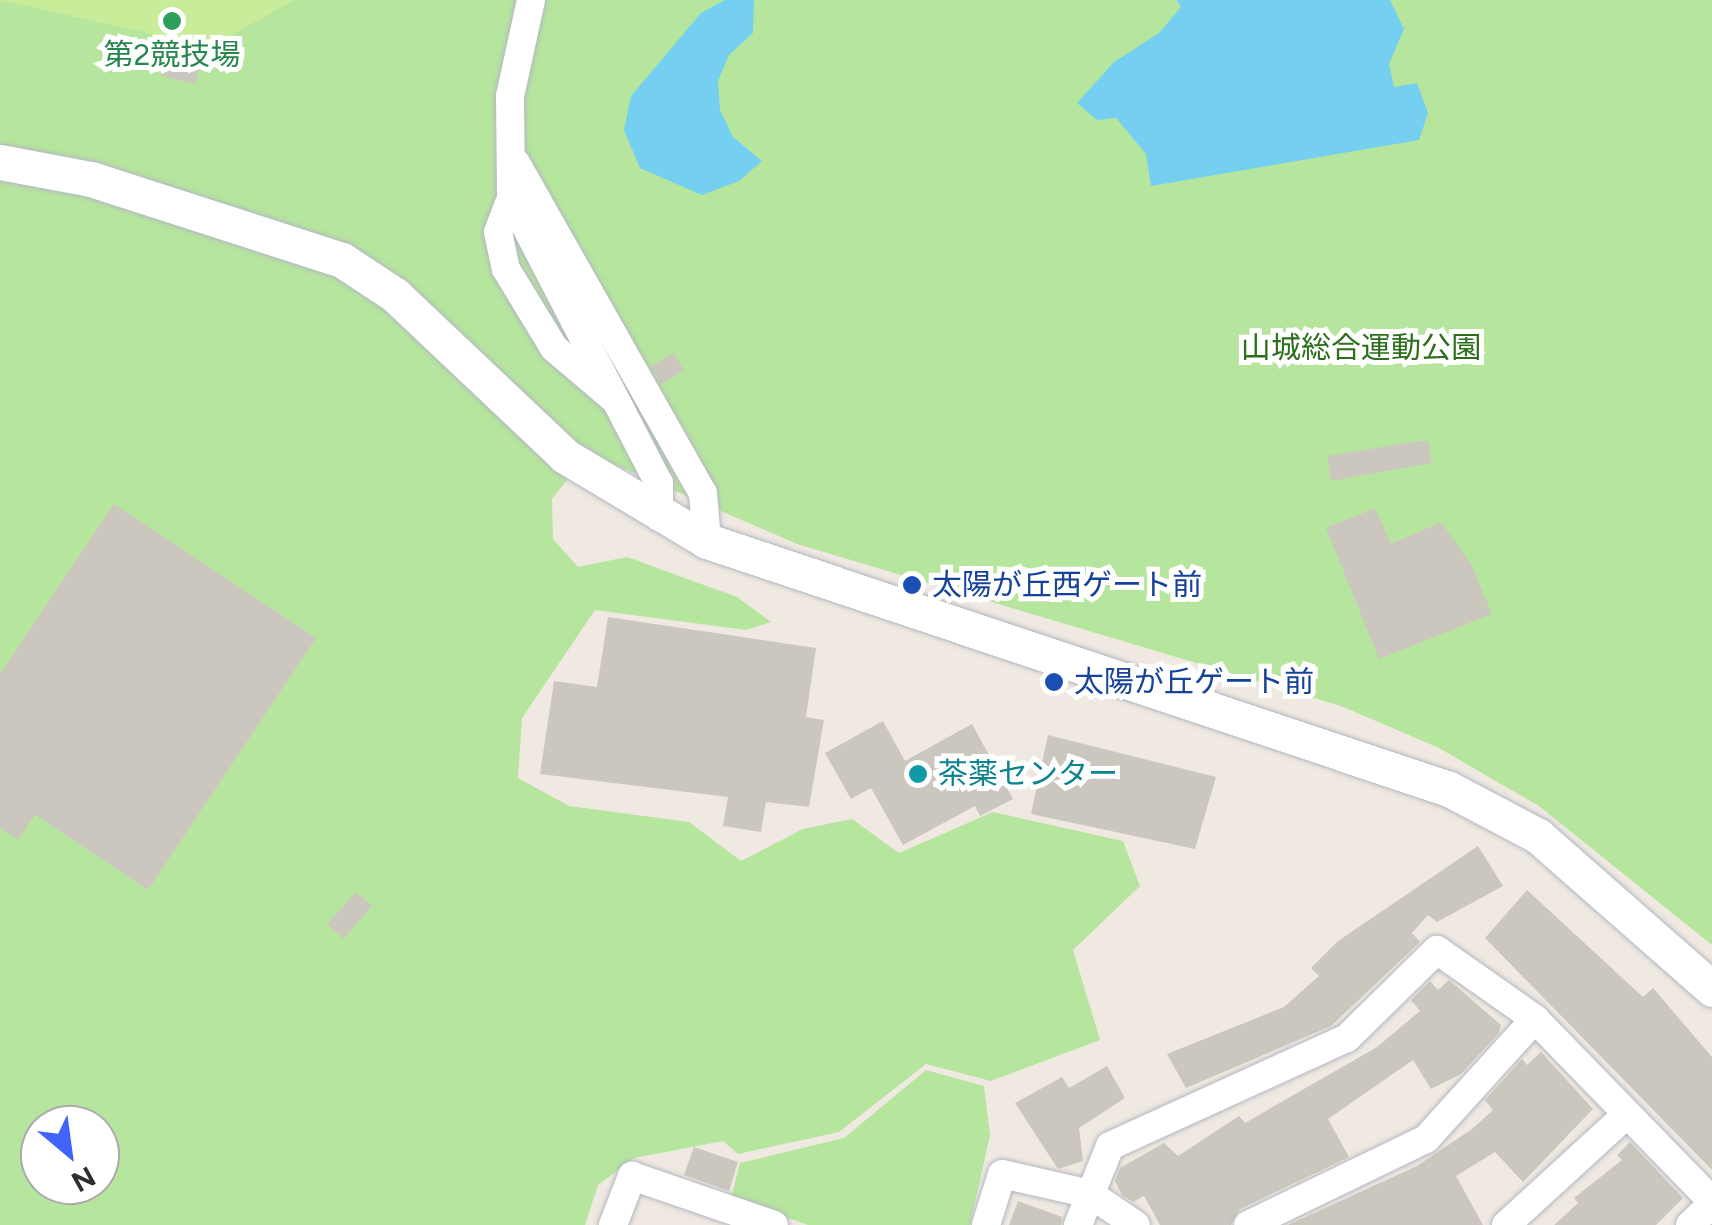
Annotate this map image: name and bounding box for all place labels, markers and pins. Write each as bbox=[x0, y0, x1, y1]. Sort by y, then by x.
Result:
marker: 第2競技場 bbox=[161, 10, 183, 32]
place label: 第2競技場 bbox=[104, 37, 240, 73]
place label: 太陽が丘西ゲート前 bbox=[932, 567, 1202, 603]
marker: 太陽が丘西ゲート前 bbox=[901, 574, 923, 596]
place label: 太陽が丘ゲート前 bbox=[1074, 664, 1314, 700]
marker: 太陽が丘ゲート前 bbox=[1043, 671, 1065, 693]
place label: 茶薬センター bbox=[938, 756, 1118, 792]
marker: 茶薬センター bbox=[907, 763, 929, 785]

